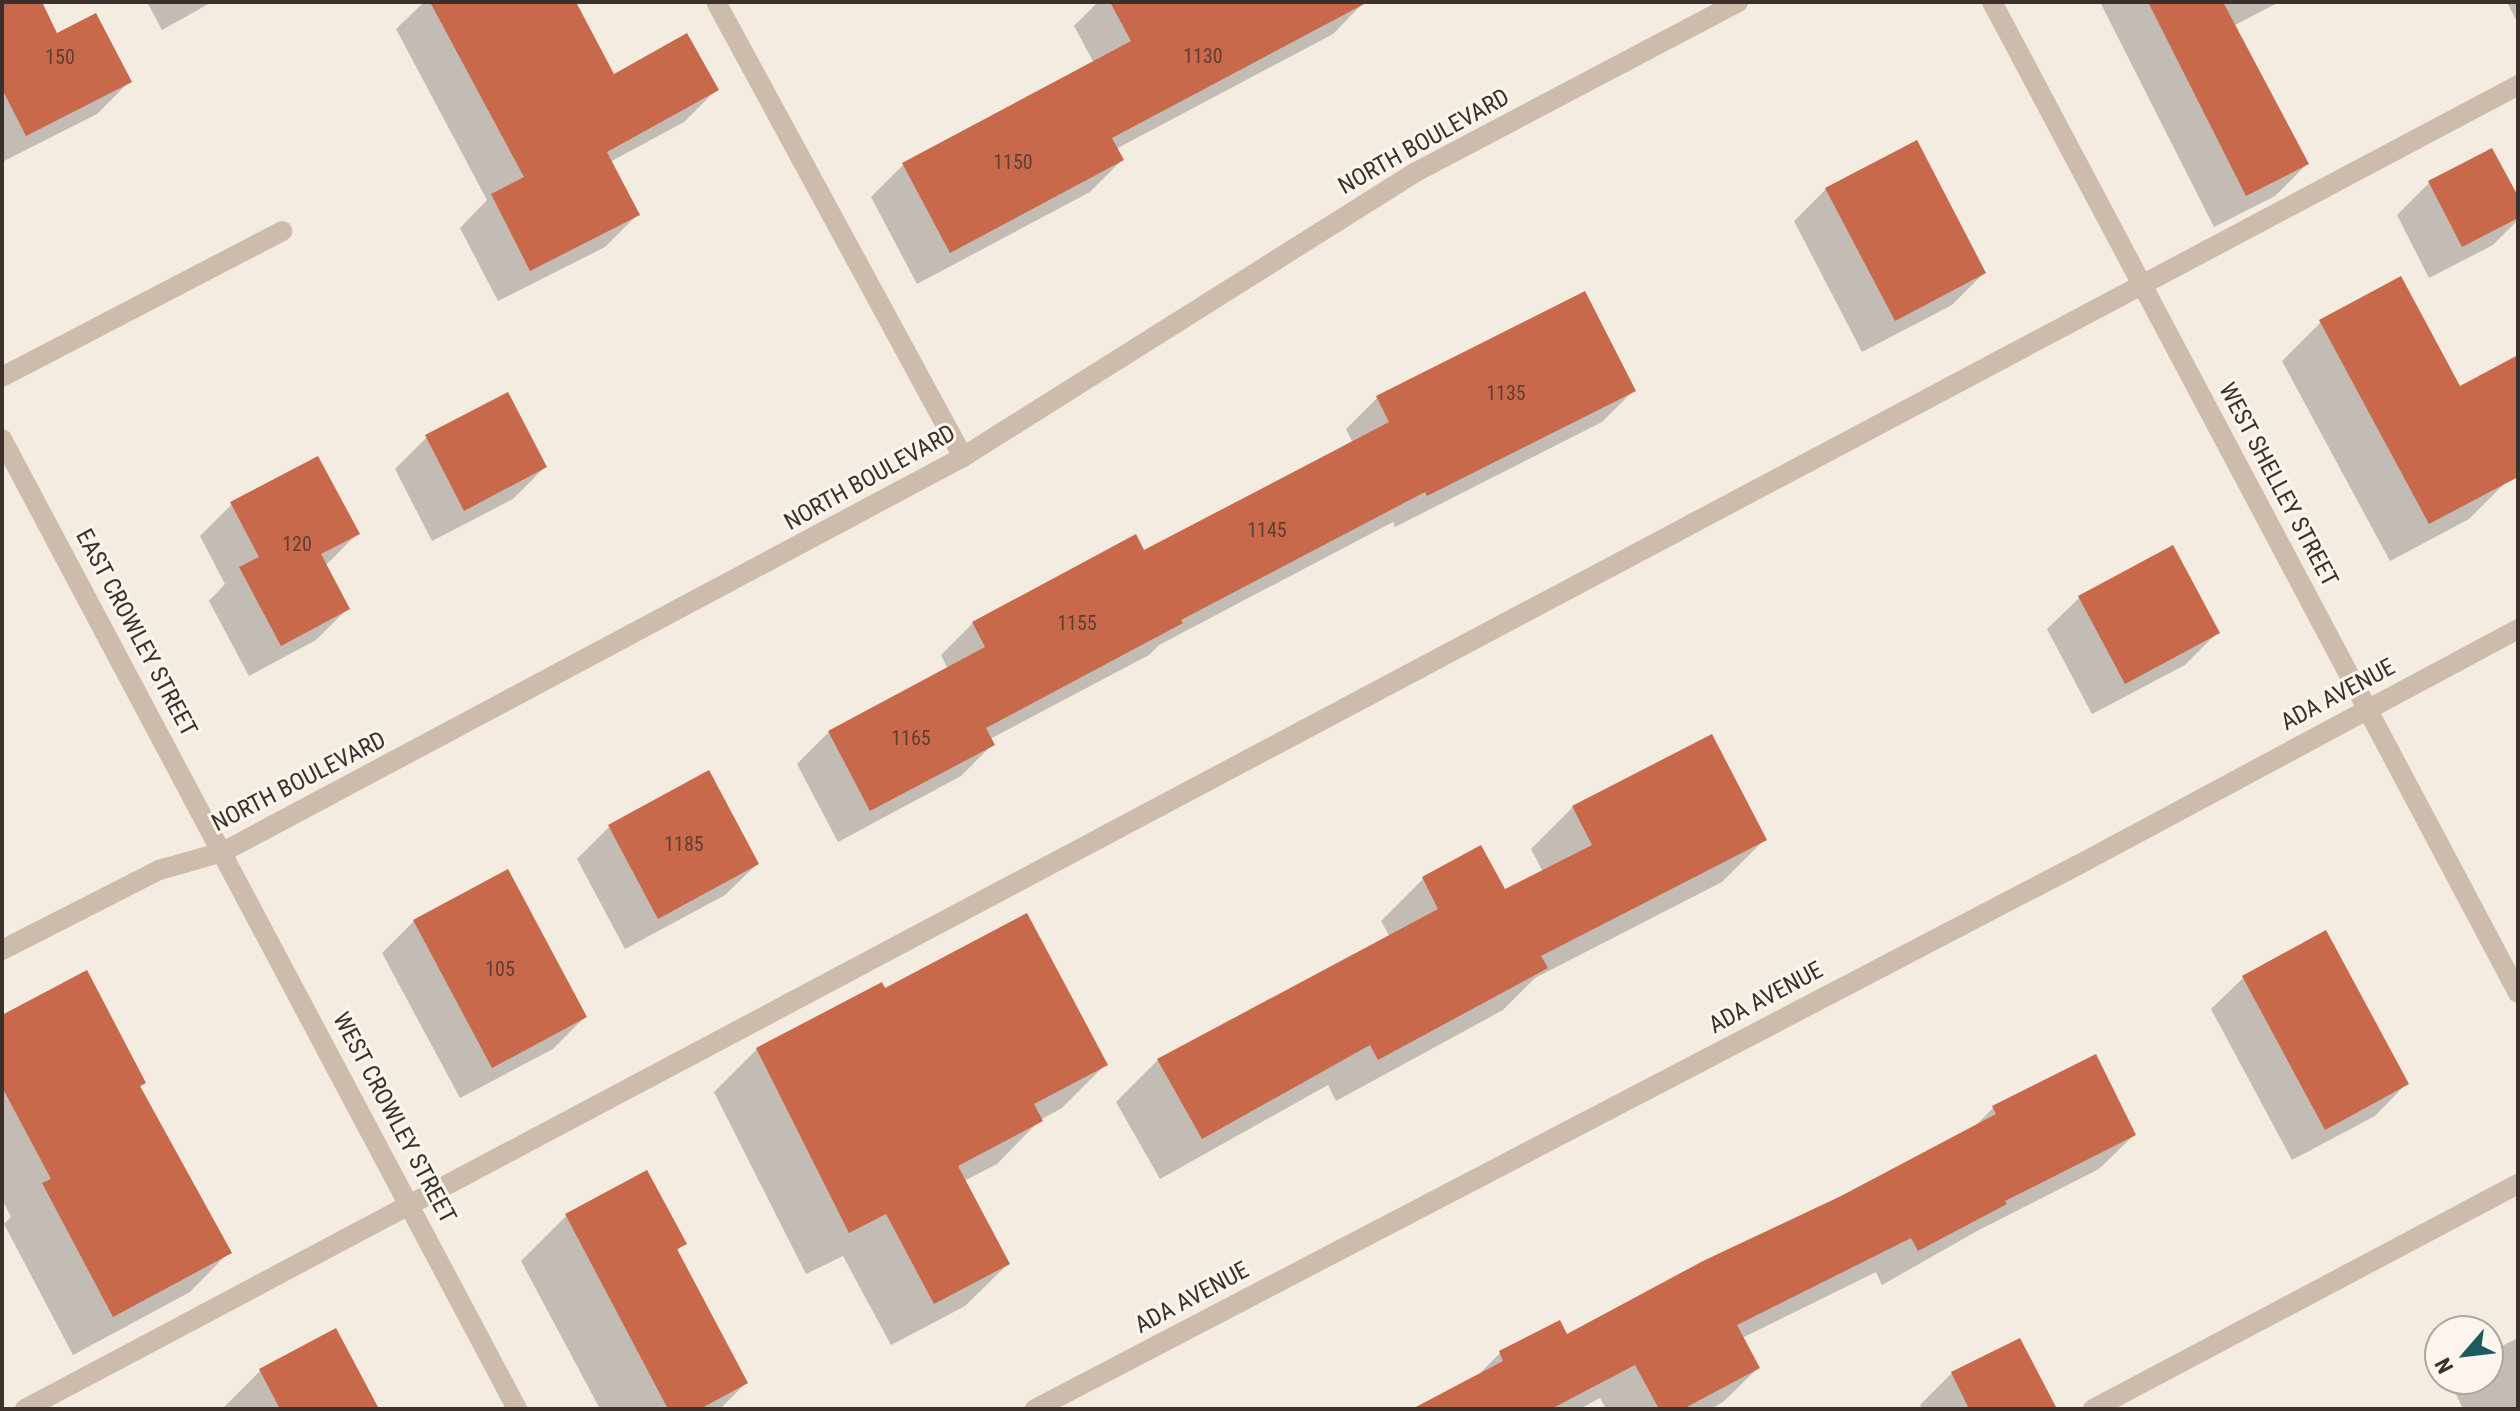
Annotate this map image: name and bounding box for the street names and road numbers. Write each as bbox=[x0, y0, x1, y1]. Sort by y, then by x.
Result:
street label: NORTH BOULEVARD bbox=[1333, 83, 1515, 201]
street label: WEST SHELLEY STREET bbox=[2212, 378, 2344, 592]
street label: NORTH BOULEVARD bbox=[779, 419, 961, 537]
street label: EAST CROWLEY STREET bbox=[69, 524, 203, 742]
street label: ADA AVENUE bbox=[2276, 653, 2400, 737]
street label: NORTH BOULEVARD bbox=[207, 726, 391, 838]
street label: ADA AVENUE bbox=[1704, 956, 1828, 1040]
street label: WEST CROWLEY STREET bbox=[326, 1007, 462, 1229]
street label: ADA AVENUE bbox=[1130, 1256, 1254, 1340]

